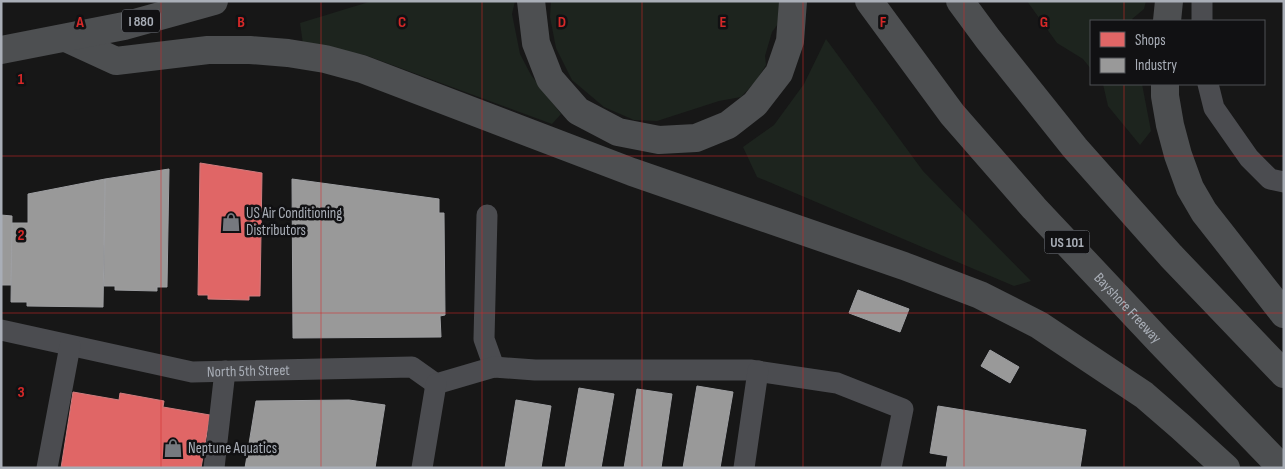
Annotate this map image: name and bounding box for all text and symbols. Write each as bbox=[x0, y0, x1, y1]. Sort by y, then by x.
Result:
road number: I 880 bbox=[122, 10, 160, 32]
text: A bbox=[75, 13, 84, 32]
text: B bbox=[237, 13, 245, 32]
text: C bbox=[398, 13, 406, 32]
text: D bbox=[558, 13, 566, 32]
text: E bbox=[720, 13, 727, 32]
text: F bbox=[880, 13, 887, 32]
text: G bbox=[1040, 13, 1048, 32]
legend bbox=[1090, 20, 1265, 85]
text: Shops bbox=[1135, 31, 1166, 50]
text: Industry bbox=[1135, 56, 1177, 75]
text: 1 bbox=[18, 70, 25, 89]
place label: US Air Conditioning Distributors bbox=[246, 204, 342, 240]
shop icon: US Air Conditioning Distributors bbox=[220, 211, 242, 233]
text: 2 bbox=[17, 226, 25, 245]
road number: US 101 bbox=[1044, 230, 1090, 253]
street label: Bayshore Freeway bbox=[1090, 269, 1166, 348]
street label: North 5th Street bbox=[207, 361, 290, 382]
text: 3 bbox=[17, 383, 25, 402]
shop icon: Neptune Aquatics bbox=[162, 437, 184, 459]
place label: Neptune Aquatics bbox=[188, 439, 277, 458]

